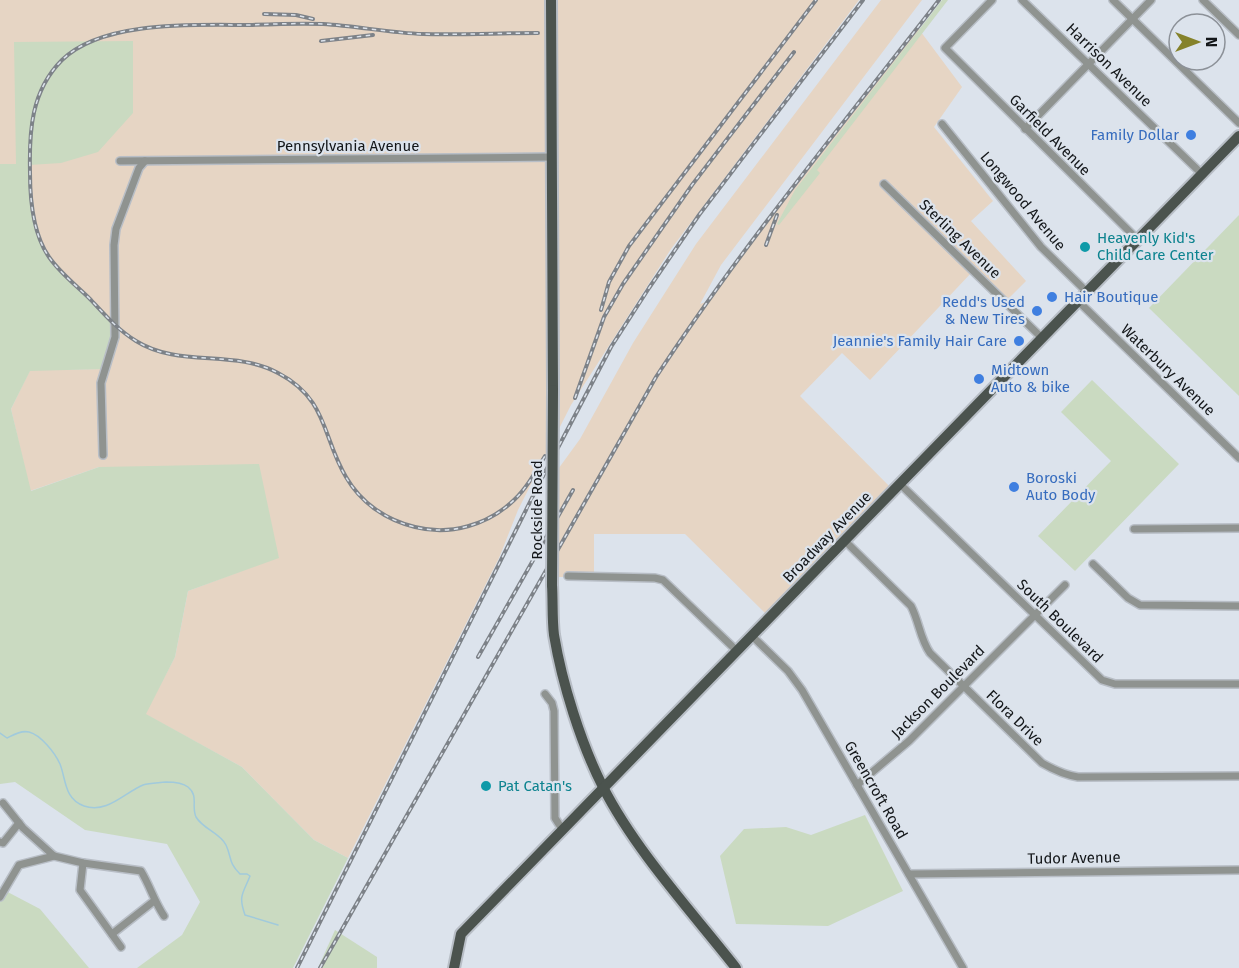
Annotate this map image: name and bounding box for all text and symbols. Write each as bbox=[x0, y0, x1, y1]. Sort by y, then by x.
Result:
north arrow bbox=[1167, 12, 1227, 72]
street label: Harrison Avenue bbox=[1062, 19, 1156, 111]
text: N bbox=[1202, 37, 1221, 47]
street label: Garfield Avenue bbox=[1006, 91, 1094, 179]
place label: Family Dollar bbox=[1091, 126, 1179, 144]
marker: Family Dollar bbox=[1184, 128, 1198, 142]
street label: Pennsylvania Avenue bbox=[277, 137, 419, 155]
street label: Longwood Avenue bbox=[976, 148, 1070, 254]
street label: Sterling Avenue bbox=[916, 196, 1004, 282]
place label: Heavenly Kid's Child Care Center bbox=[1097, 229, 1214, 264]
marker: Heavenly Kid's Child Care Center bbox=[1078, 240, 1092, 254]
place label: Hair Boutique bbox=[1064, 288, 1159, 306]
marker: Hair Boutique bbox=[1045, 290, 1059, 304]
place label: Redd's Used & New Tires bbox=[942, 293, 1025, 328]
marker: Redd's Used & New Tires bbox=[1030, 304, 1044, 318]
street label: Waterbury Avenue bbox=[1117, 321, 1219, 419]
place label: Jeannie's Family Hair Care bbox=[833, 332, 1007, 350]
marker: Jeannie's Family Hair Care bbox=[1012, 334, 1026, 348]
place label: Midtown Auto & bike bbox=[991, 361, 1070, 396]
marker: Midtown Auto & bike bbox=[972, 372, 986, 386]
street label: Rockside Road bbox=[528, 460, 546, 560]
place label: Boroski Auto Body bbox=[1026, 469, 1096, 504]
marker: Boroski Auto Body bbox=[1007, 480, 1021, 494]
street label: Broadway Avenue bbox=[779, 488, 875, 586]
street label: South Boulevard bbox=[1013, 575, 1107, 667]
street label: Jackson Boulevard bbox=[888, 642, 988, 742]
street label: Flora Drive bbox=[983, 686, 1047, 750]
street label: Greencroft Road bbox=[841, 738, 911, 842]
place label: Pat Catan's bbox=[498, 777, 572, 795]
marker: Pat Catan's bbox=[479, 779, 493, 793]
street label: Tudor Avenue bbox=[1027, 848, 1121, 868]

